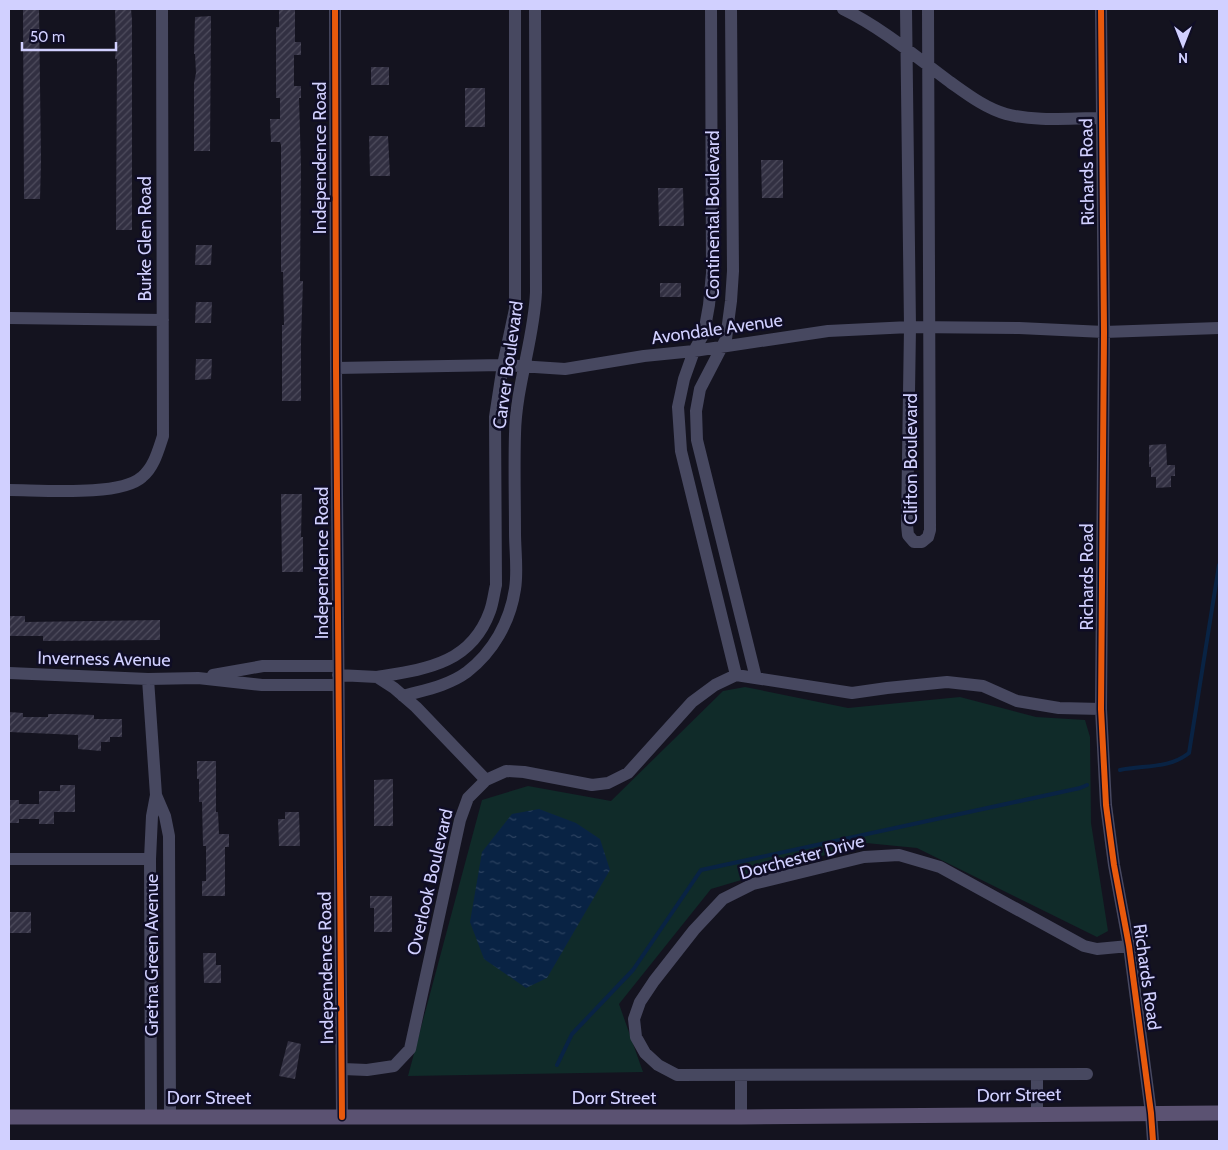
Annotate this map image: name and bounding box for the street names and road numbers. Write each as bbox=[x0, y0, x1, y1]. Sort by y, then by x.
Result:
street label: Independence Road bbox=[309, 82, 331, 234]
street label: Richards Road bbox=[1075, 118, 1099, 226]
street label: Continental Boulevard bbox=[702, 131, 724, 299]
street label: Burke Glen Road bbox=[134, 176, 156, 302]
street label: Carver Boulevard bbox=[488, 299, 528, 431]
street label: Avondale Avenue bbox=[650, 309, 784, 349]
street label: Clifton Boulevard bbox=[900, 393, 922, 525]
street label: Independence Road bbox=[311, 487, 333, 639]
street label: Richards Road bbox=[1076, 523, 1098, 631]
street label: Inverness Avenue bbox=[37, 647, 171, 671]
street label: Overlook Boulevard bbox=[402, 807, 458, 957]
street label: Dorchester Drive bbox=[737, 830, 867, 884]
street label: Gretna Green Avenue bbox=[141, 874, 163, 1036]
street label: Independence Road bbox=[314, 892, 338, 1044]
street label: Richards Road bbox=[1129, 922, 1165, 1032]
street label: Dorr Street bbox=[977, 1083, 1061, 1107]
street label: Dorr Street bbox=[167, 1087, 251, 1109]
street label: Dorr Street bbox=[572, 1087, 656, 1109]

